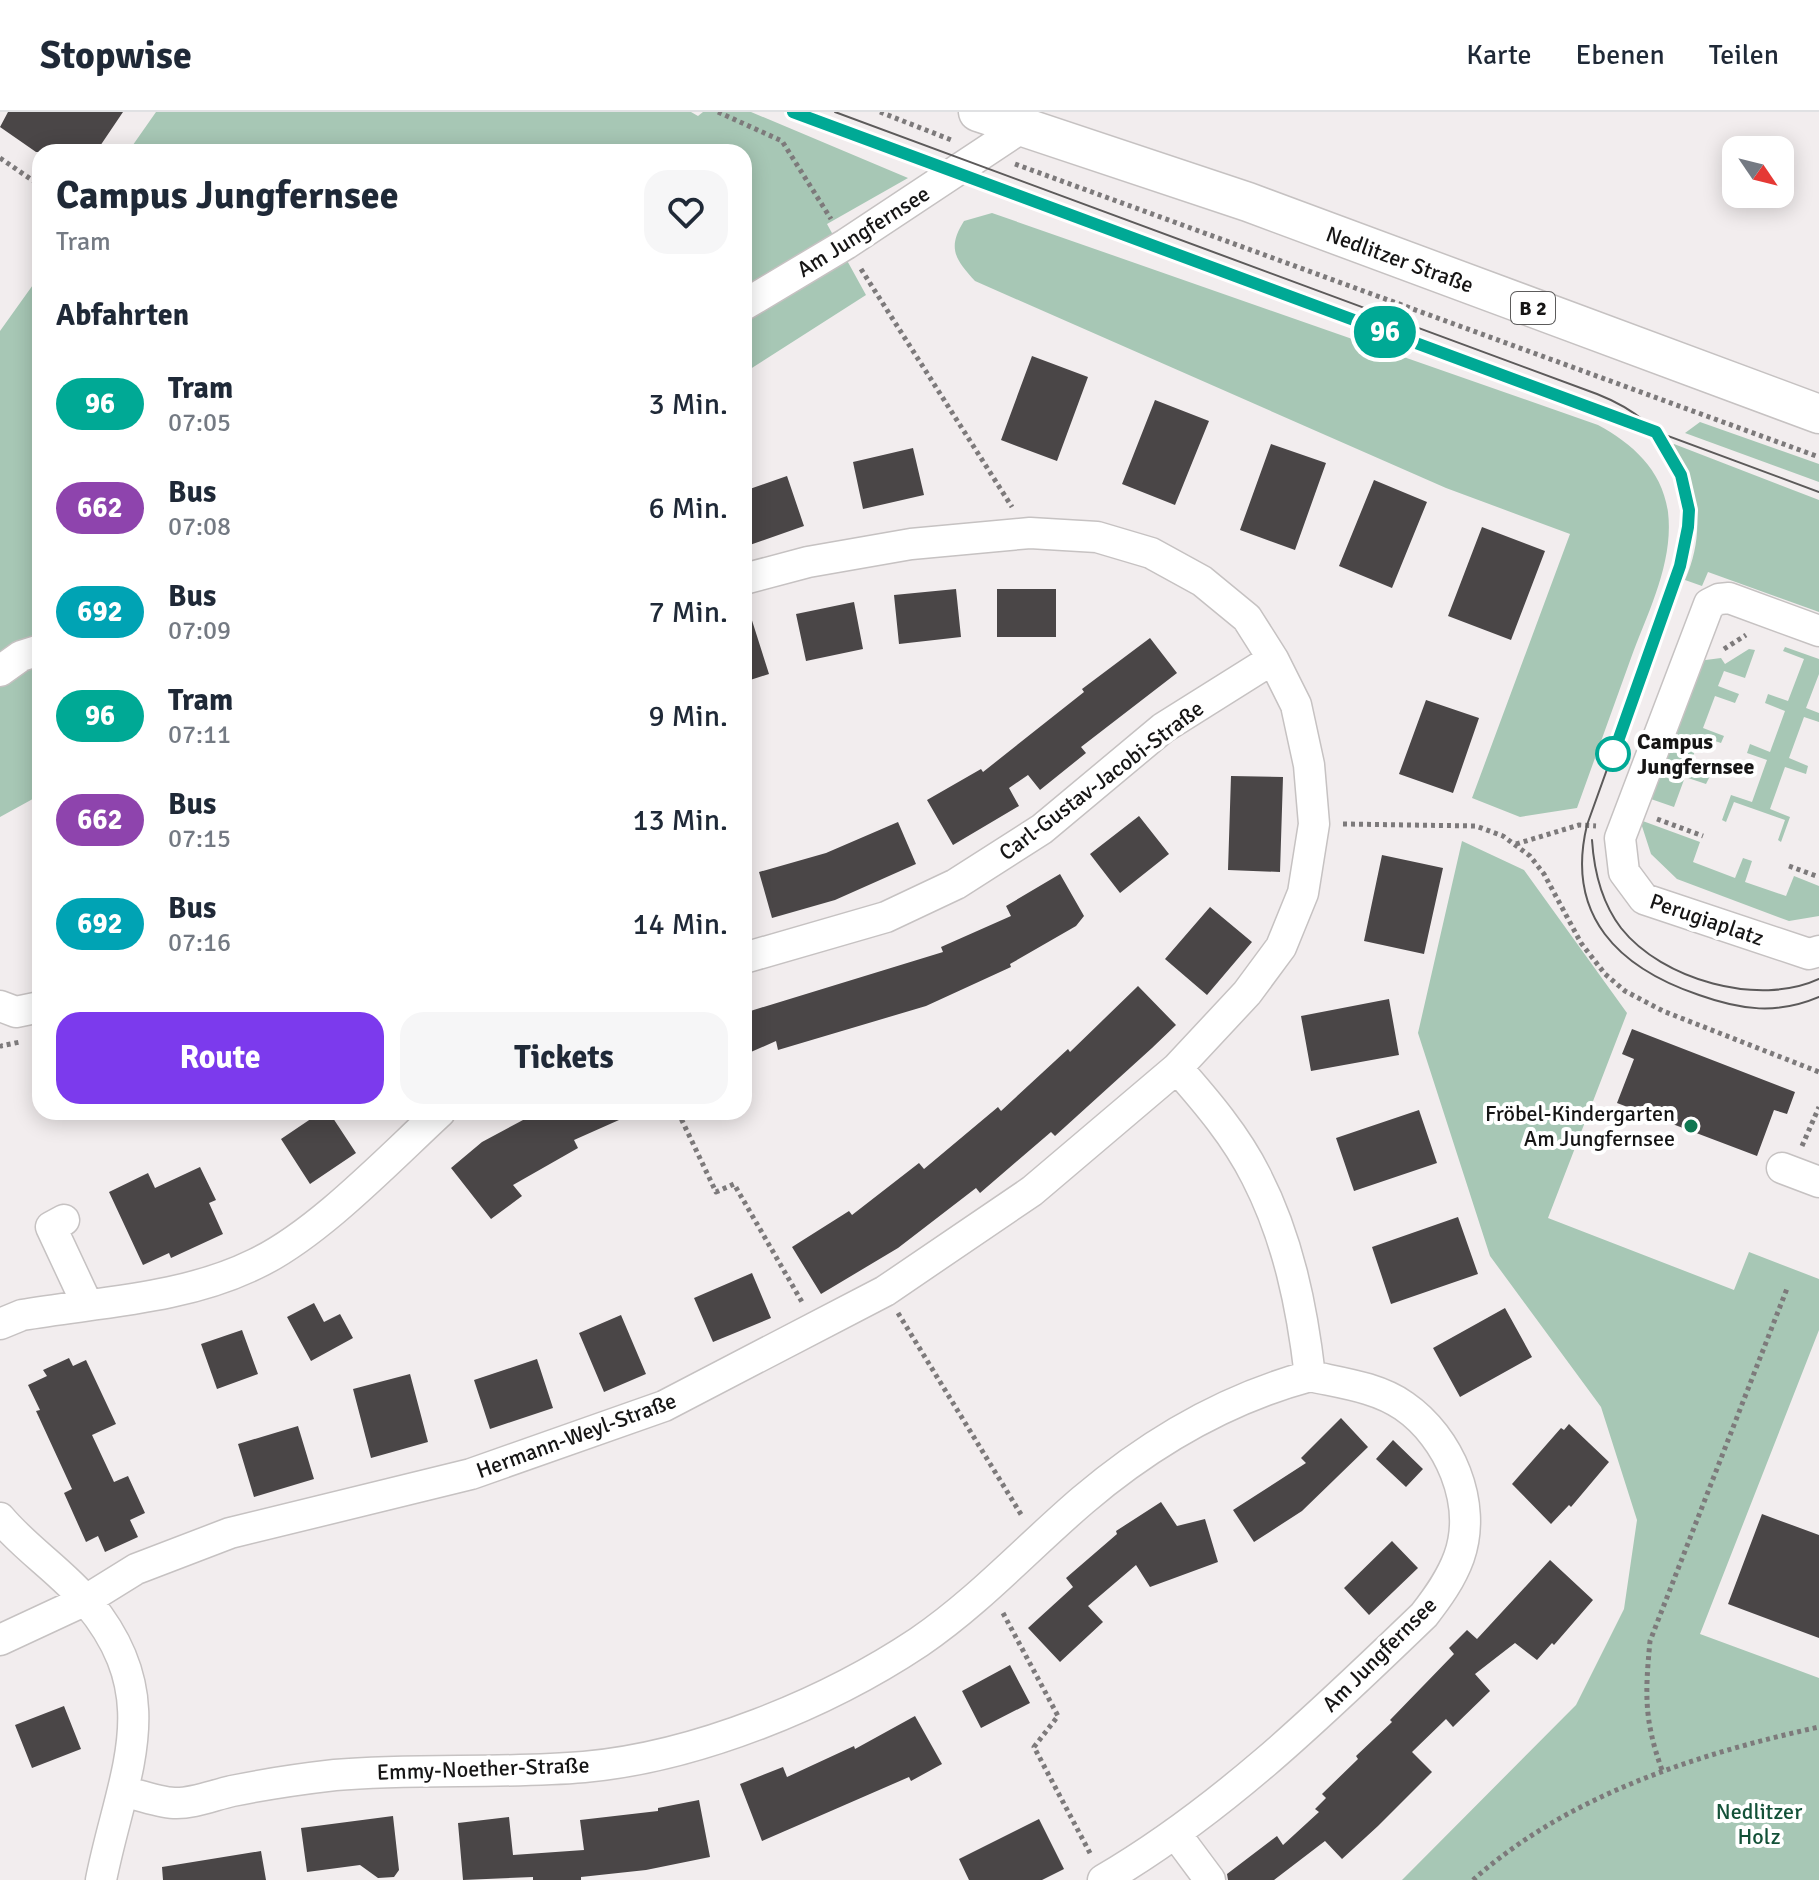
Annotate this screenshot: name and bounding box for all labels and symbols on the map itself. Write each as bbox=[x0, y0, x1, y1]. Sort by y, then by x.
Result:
north arrow bbox=[1722, 136, 1794, 208]
street label: Am Jungfernsee bbox=[792, 180, 935, 283]
street label: Nedlitzer Straße bbox=[1322, 220, 1477, 299]
road number: B 2 bbox=[1511, 292, 1555, 324]
line badge: 96 bbox=[1349, 306, 1421, 358]
street label: Carl-Gustav-Jacobi-Straße bbox=[994, 695, 1209, 866]
place label: Campus Jungfernsee bbox=[1637, 728, 1754, 780]
marker: Campus Jungfernsee bbox=[1596, 737, 1630, 771]
street label: Perugiaplatz bbox=[1646, 887, 1767, 952]
place label: Fröbel-Kindergarten Am Jungfernsee bbox=[1485, 1100, 1675, 1152]
marker: Fröbel-Kindergarten Am Jungfernsee bbox=[1682, 1117, 1700, 1135]
street label: Hermann-Weyl-Straße bbox=[472, 1387, 680, 1484]
street label: Am Jungfernsee bbox=[1316, 1591, 1442, 1717]
street label: Emmy-Noether-Straße bbox=[376, 1751, 590, 1786]
park label: Nedlitzer Holz bbox=[1716, 1798, 1802, 1850]

